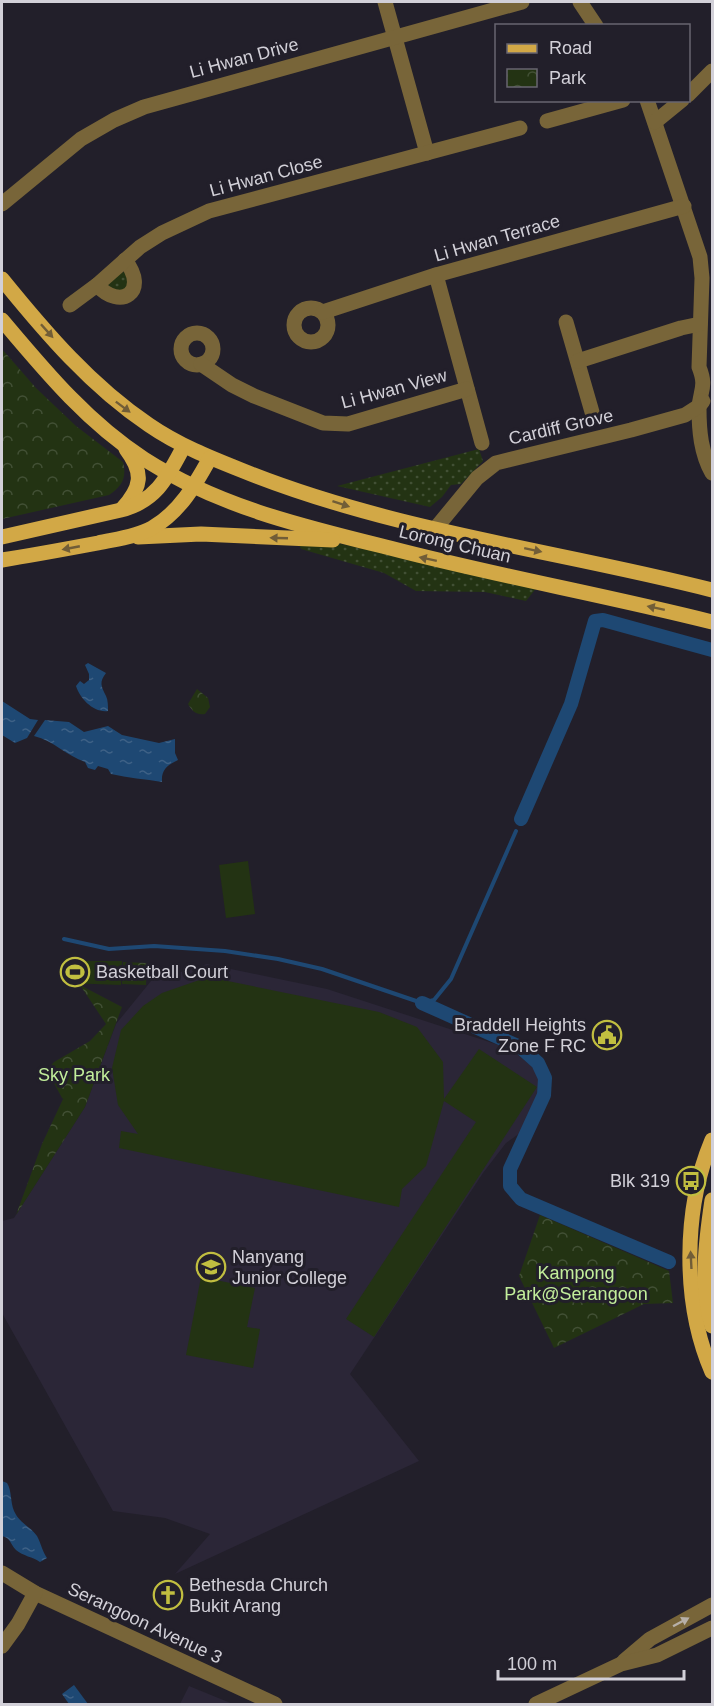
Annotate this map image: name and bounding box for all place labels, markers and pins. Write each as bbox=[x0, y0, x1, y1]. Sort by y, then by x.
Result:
sports icon: Basketball Court bbox=[59, 956, 91, 988]
place label: Basketball Court bbox=[96, 962, 228, 982]
place label: Braddell Heights Zone F RC bbox=[454, 1015, 586, 1056]
public building icon: Braddell Heights Zone F RC bbox=[591, 1019, 623, 1051]
bus stop icon: Blk 319 bbox=[675, 1165, 707, 1197]
place label: Blk 319 bbox=[610, 1171, 670, 1191]
place label: Nanyang Junior College bbox=[232, 1247, 347, 1288]
school or university icon: Nanyang Junior College bbox=[195, 1251, 227, 1283]
place label: Bethesda Church Bukit Arang bbox=[189, 1575, 328, 1616]
church icon: Bethesda Church Bukit Arang bbox=[152, 1579, 184, 1611]

